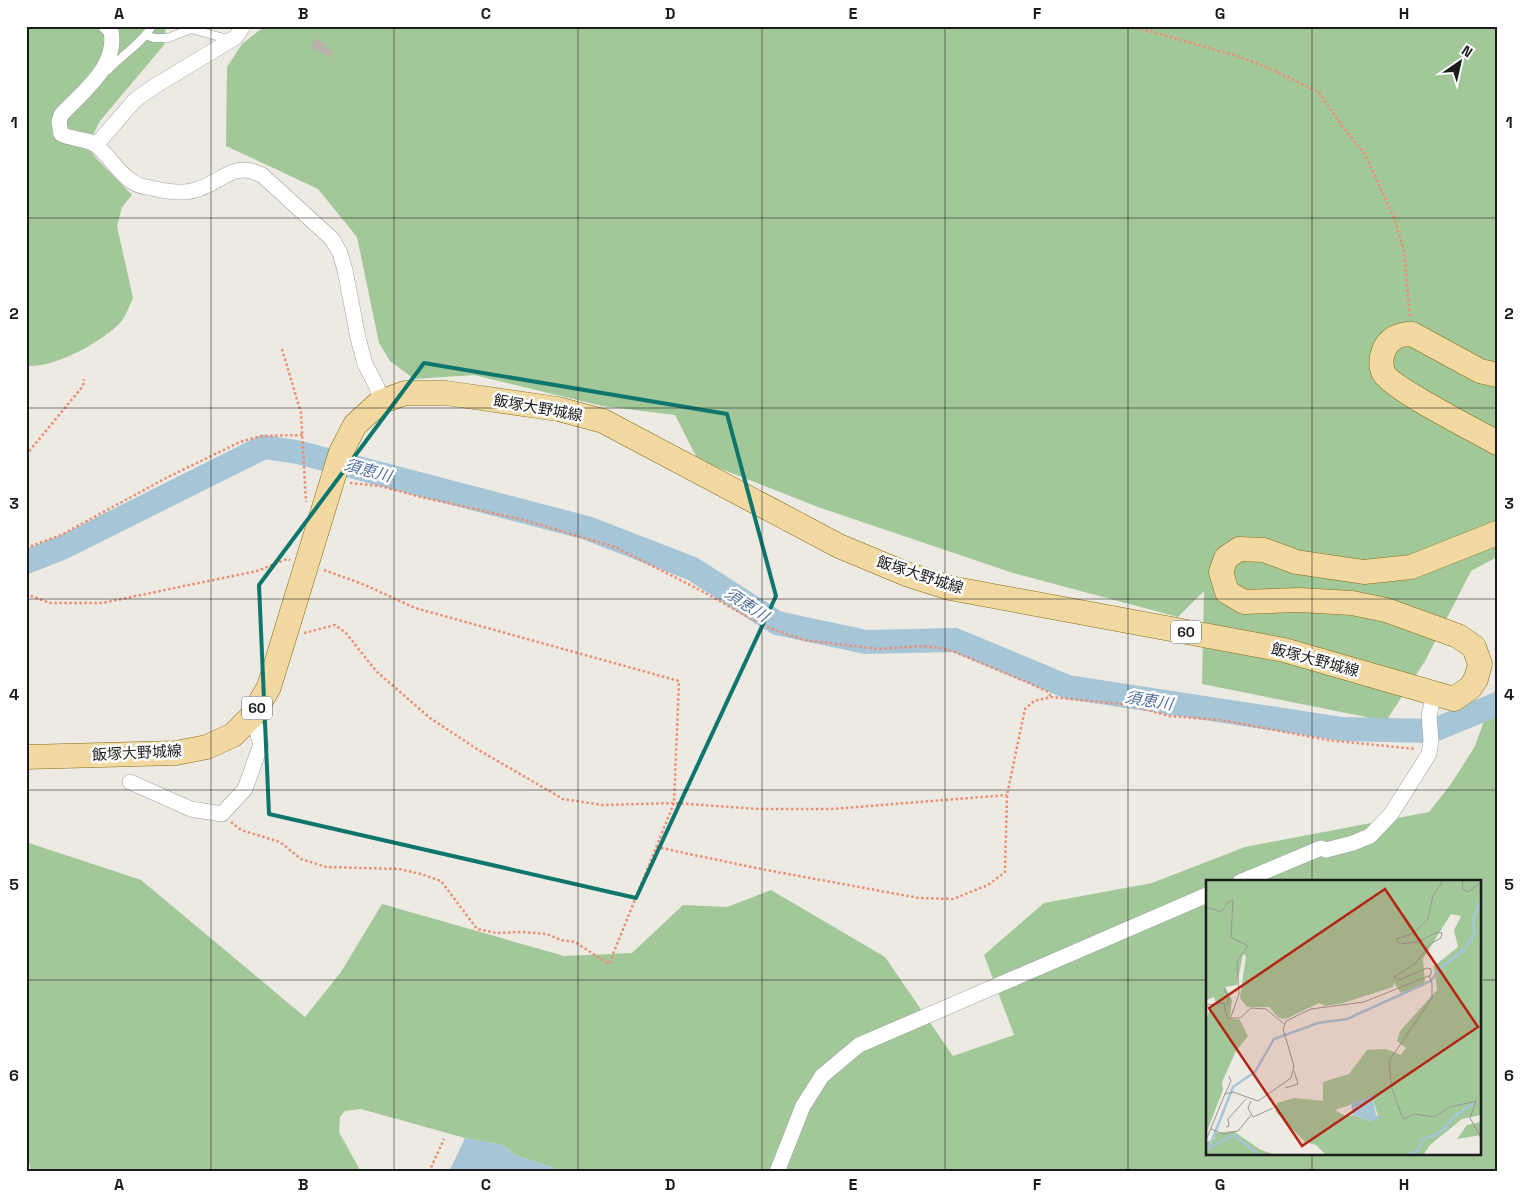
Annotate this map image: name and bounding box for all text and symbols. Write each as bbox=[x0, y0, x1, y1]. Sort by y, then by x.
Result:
text: A bbox=[114, 3, 124, 24]
text: B bbox=[298, 3, 308, 24]
text: C bbox=[481, 3, 491, 24]
text: D bbox=[665, 3, 675, 24]
text: E bbox=[849, 3, 858, 24]
text: F bbox=[1033, 3, 1042, 24]
text: G bbox=[1215, 3, 1225, 24]
text: H bbox=[1399, 3, 1409, 24]
north arrow bbox=[1436, 38, 1486, 88]
text: N bbox=[1458, 41, 1476, 61]
text: 1 bbox=[10, 112, 18, 133]
text: 1 bbox=[1505, 112, 1513, 133]
text: 2 bbox=[9, 303, 19, 324]
text: 2 bbox=[1504, 303, 1514, 324]
street label: 飯塚大野城線 bbox=[492, 390, 584, 425]
water label: 須恵川 bbox=[342, 454, 396, 487]
text: 3 bbox=[9, 493, 19, 514]
text: 3 bbox=[1504, 493, 1514, 514]
street label: 飯塚大野城線 bbox=[874, 552, 966, 597]
water label: 須恵川 bbox=[721, 583, 774, 627]
road number: 60 bbox=[1171, 620, 1201, 644]
street label: 飯塚大野城線 bbox=[1269, 639, 1361, 680]
text: 4 bbox=[9, 684, 19, 705]
text: 4 bbox=[1504, 684, 1514, 705]
water label: 須恵川 bbox=[1124, 686, 1176, 715]
road number: 60 bbox=[242, 696, 272, 720]
street label: 飯塚大野城線 bbox=[92, 741, 182, 764]
text: 5 bbox=[9, 874, 19, 895]
text: 5 bbox=[1504, 874, 1514, 895]
inset map bbox=[1206, 880, 1480, 1156]
text: 6 bbox=[9, 1065, 19, 1086]
text: 6 bbox=[1504, 1065, 1514, 1086]
text: A bbox=[114, 1174, 124, 1195]
text: B bbox=[298, 1174, 308, 1195]
text: C bbox=[481, 1174, 491, 1195]
text: D bbox=[665, 1174, 675, 1195]
text: E bbox=[849, 1174, 858, 1195]
text: F bbox=[1033, 1174, 1042, 1195]
text: G bbox=[1215, 1174, 1225, 1195]
text: H bbox=[1399, 1174, 1409, 1195]

